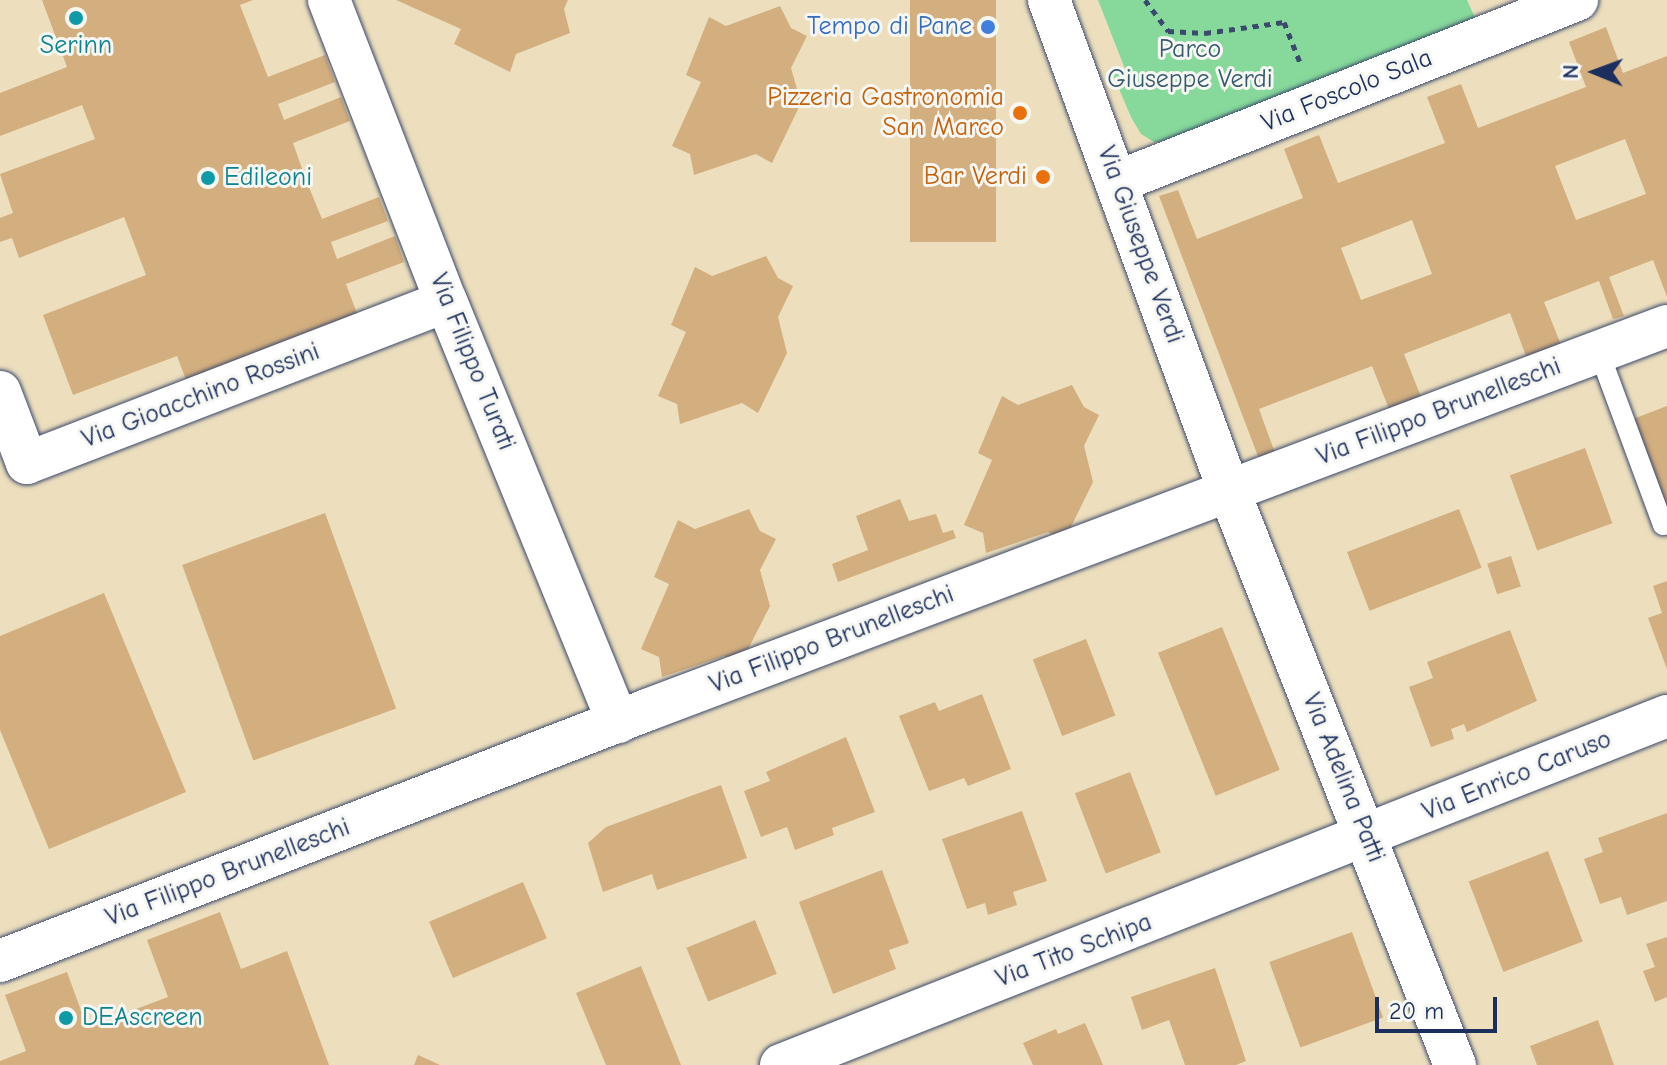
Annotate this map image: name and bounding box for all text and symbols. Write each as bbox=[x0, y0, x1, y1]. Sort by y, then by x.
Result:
marker: Serinn bbox=[67, 9, 85, 27]
place label: Tempo di Pane bbox=[807, 11, 972, 43]
marker: Tempo di Pane bbox=[979, 18, 997, 36]
place label: Serinn bbox=[40, 30, 112, 62]
north arrow bbox=[1555, 32, 1635, 112]
park label: Parco Giuseppe Verdi bbox=[1107, 34, 1273, 96]
street label: Via Foscolo Sala bbox=[1257, 43, 1437, 139]
text: N bbox=[1558, 64, 1584, 79]
place label: Pizzeria Gastronomia San Marco bbox=[767, 82, 1004, 144]
marker: Pizzeria Gastronomia San Marco bbox=[1011, 104, 1029, 122]
street label: Via Giuseppe Verdi bbox=[1090, 142, 1190, 348]
place label: Bar Verdi bbox=[924, 161, 1027, 193]
place label: Edileoni bbox=[224, 162, 312, 194]
marker: Bar Verdi bbox=[1034, 168, 1052, 186]
marker: Edileoni bbox=[199, 169, 217, 187]
street label: Via Filippo Turati bbox=[422, 269, 522, 455]
street label: Via Gioacchino Rossini bbox=[78, 336, 324, 456]
street label: Via Filippo Brunelleschi bbox=[1312, 351, 1566, 473]
street label: Via Filippo Brunelleschi bbox=[705, 579, 959, 701]
street label: Via Adelina Patti bbox=[1295, 689, 1391, 867]
street label: Via Enrico Caruso bbox=[1418, 724, 1616, 828]
street label: Via Filippo Brunelleschi bbox=[101, 812, 355, 934]
street label: Via Tito Schipa bbox=[992, 907, 1156, 995]
scale bar bbox=[1379, 981, 1501, 1031]
text: 20 m bbox=[1389, 997, 1444, 1025]
place label: DEAscreen bbox=[82, 1002, 203, 1034]
marker: DEAscreen bbox=[57, 1009, 75, 1027]

